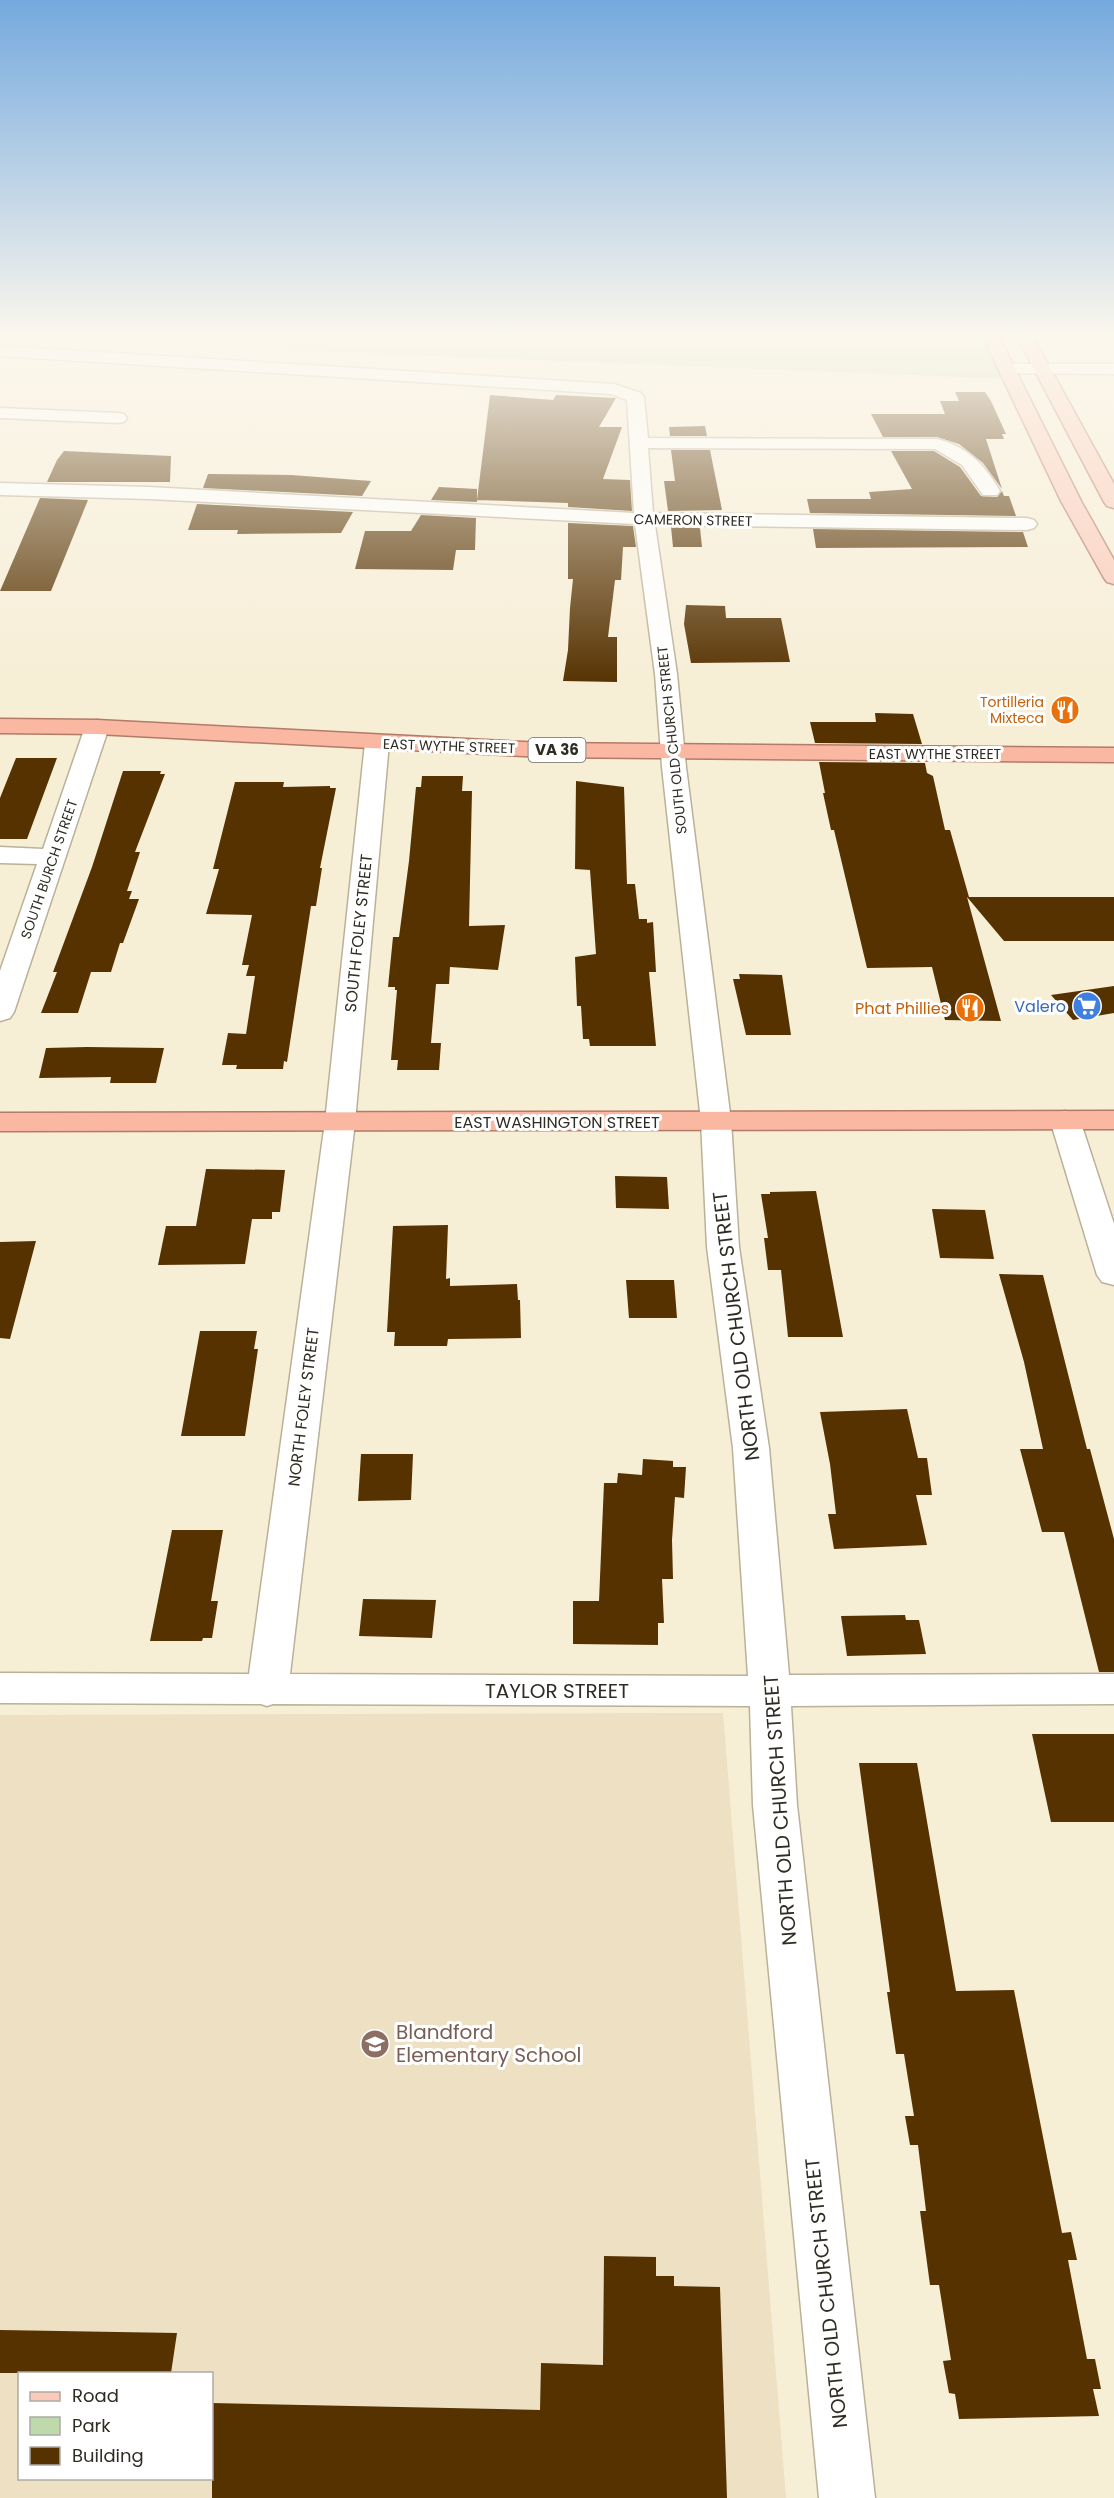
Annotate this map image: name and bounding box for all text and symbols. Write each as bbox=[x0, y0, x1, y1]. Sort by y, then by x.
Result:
street label: CAMERON STREET bbox=[633, 509, 753, 531]
street label: SOUTH OLD CHURCH STREET bbox=[652, 644, 692, 835]
place label: Tortilleria Mixteca bbox=[980, 692, 1044, 728]
restaurant icon: Tortilleria Mixteca bbox=[1049, 694, 1081, 726]
street label: EAST WYTHE STREET bbox=[382, 734, 516, 758]
road number: VA 36 bbox=[528, 738, 586, 762]
street label: EAST WYTHE STREET bbox=[869, 744, 1002, 764]
street label: SOUTH BURCH STREET bbox=[16, 796, 82, 942]
street label: SOUTH FOLEY STREET bbox=[339, 852, 378, 1013]
supermarket icon: Valero bbox=[1071, 990, 1103, 1022]
restaurant icon: Phat Phillies bbox=[954, 992, 986, 1024]
place label: Valero bbox=[1014, 995, 1066, 1018]
place label: Phat Phillies bbox=[855, 997, 949, 1020]
street label: EAST WASHINGTON STREET bbox=[454, 1111, 660, 1134]
street label: NORTH OLD CHURCH STREET bbox=[706, 1189, 766, 1462]
street label: NORTH FOLEY STREET bbox=[282, 1326, 325, 1488]
street label: NORTH OLD CHURCH STREET bbox=[757, 1673, 803, 1946]
street label: TAYLOR STREET bbox=[485, 1677, 629, 1705]
place label: Blandford Elementary School bbox=[396, 2018, 581, 2069]
school or university icon: Blandford Elementary School bbox=[359, 2028, 391, 2060]
street label: NORTH OLD CHURCH STREET bbox=[798, 2156, 854, 2429]
legend bbox=[18, 2372, 213, 2480]
text: Road bbox=[72, 2383, 119, 2408]
text: Park bbox=[72, 2413, 111, 2438]
text: Building bbox=[72, 2443, 144, 2468]

